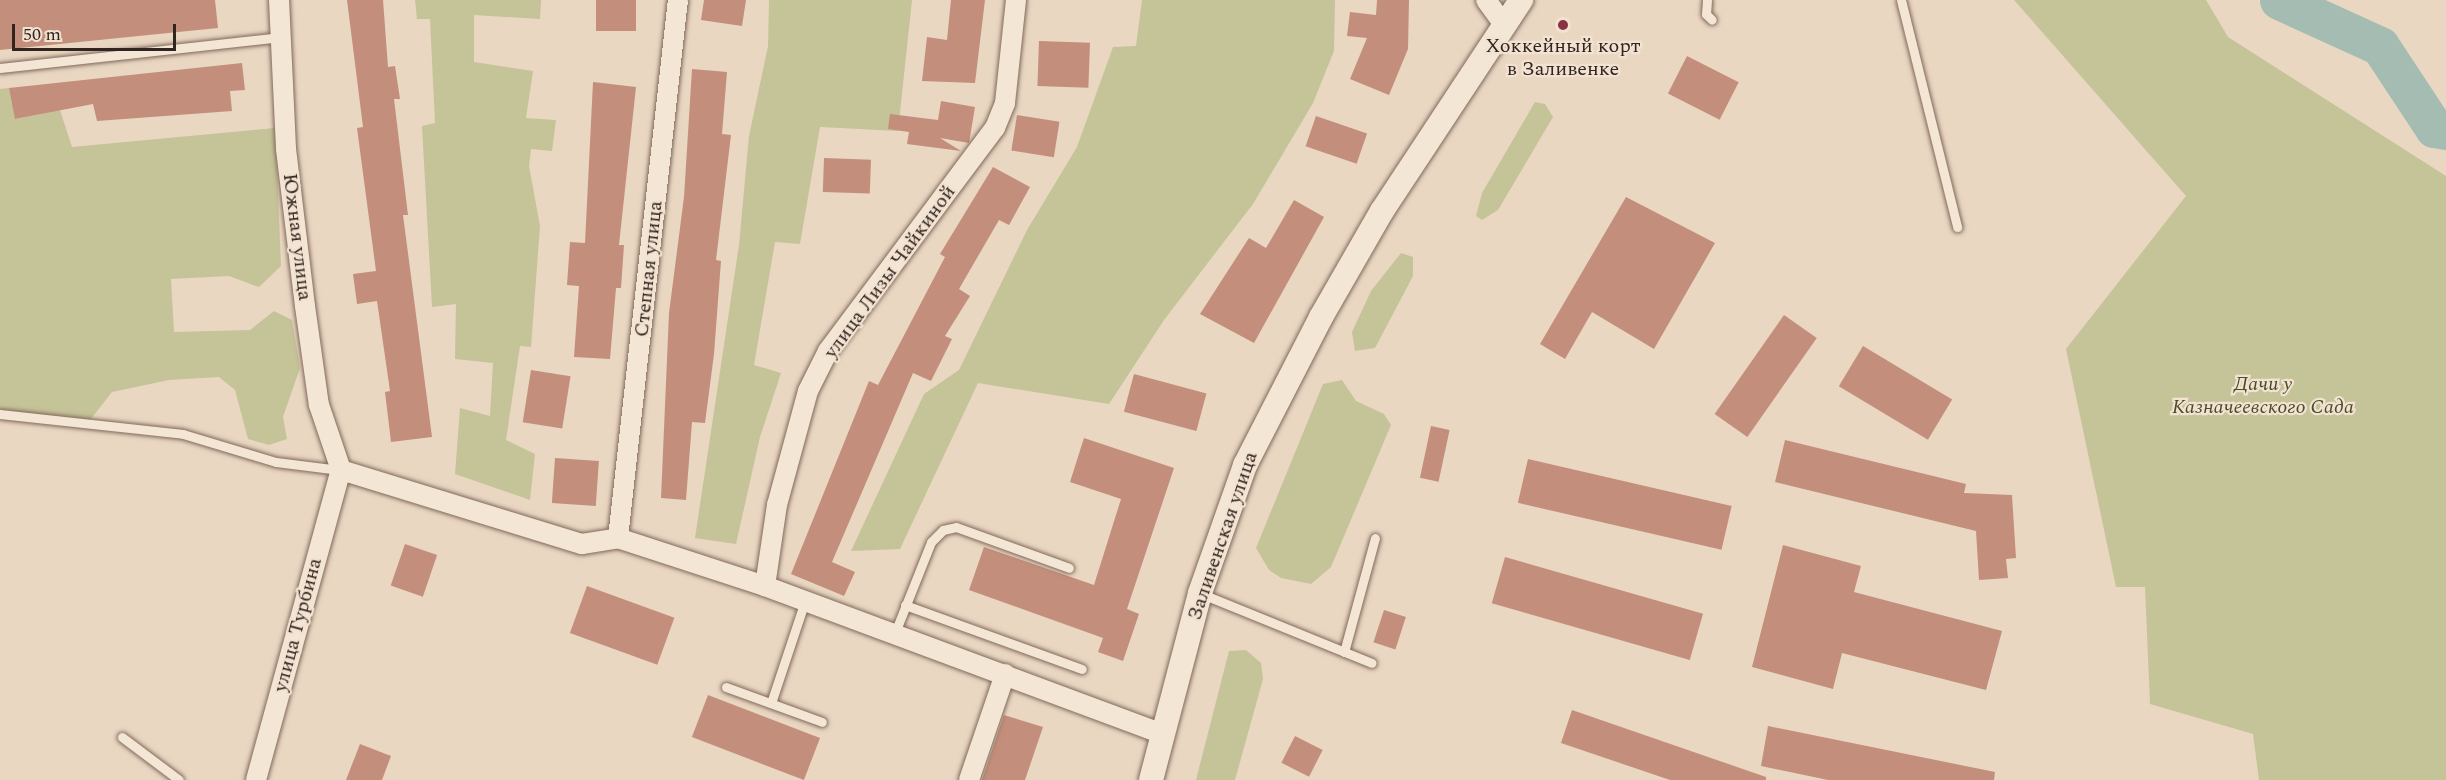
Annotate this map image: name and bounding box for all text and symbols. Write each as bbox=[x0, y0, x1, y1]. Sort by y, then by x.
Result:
scale bar bbox=[15, 12, 178, 50]
marker: Хоккейный корт в Заливенке bbox=[1556, 18, 1570, 32]
text: 50 m bbox=[23, 21, 61, 48]
place label: Хоккейный корт в Заливенке bbox=[1485, 35, 1641, 82]
street label: Южная улица bbox=[277, 172, 317, 302]
street label: улица Лизы Чайкиной bbox=[819, 181, 961, 363]
street label: Степная улица bbox=[630, 200, 668, 338]
park label: Дачи у Казначеевского Сада bbox=[2172, 372, 2354, 419]
street label: Заливенская улица bbox=[1183, 448, 1263, 624]
street label: улица Турбина bbox=[269, 555, 327, 695]

